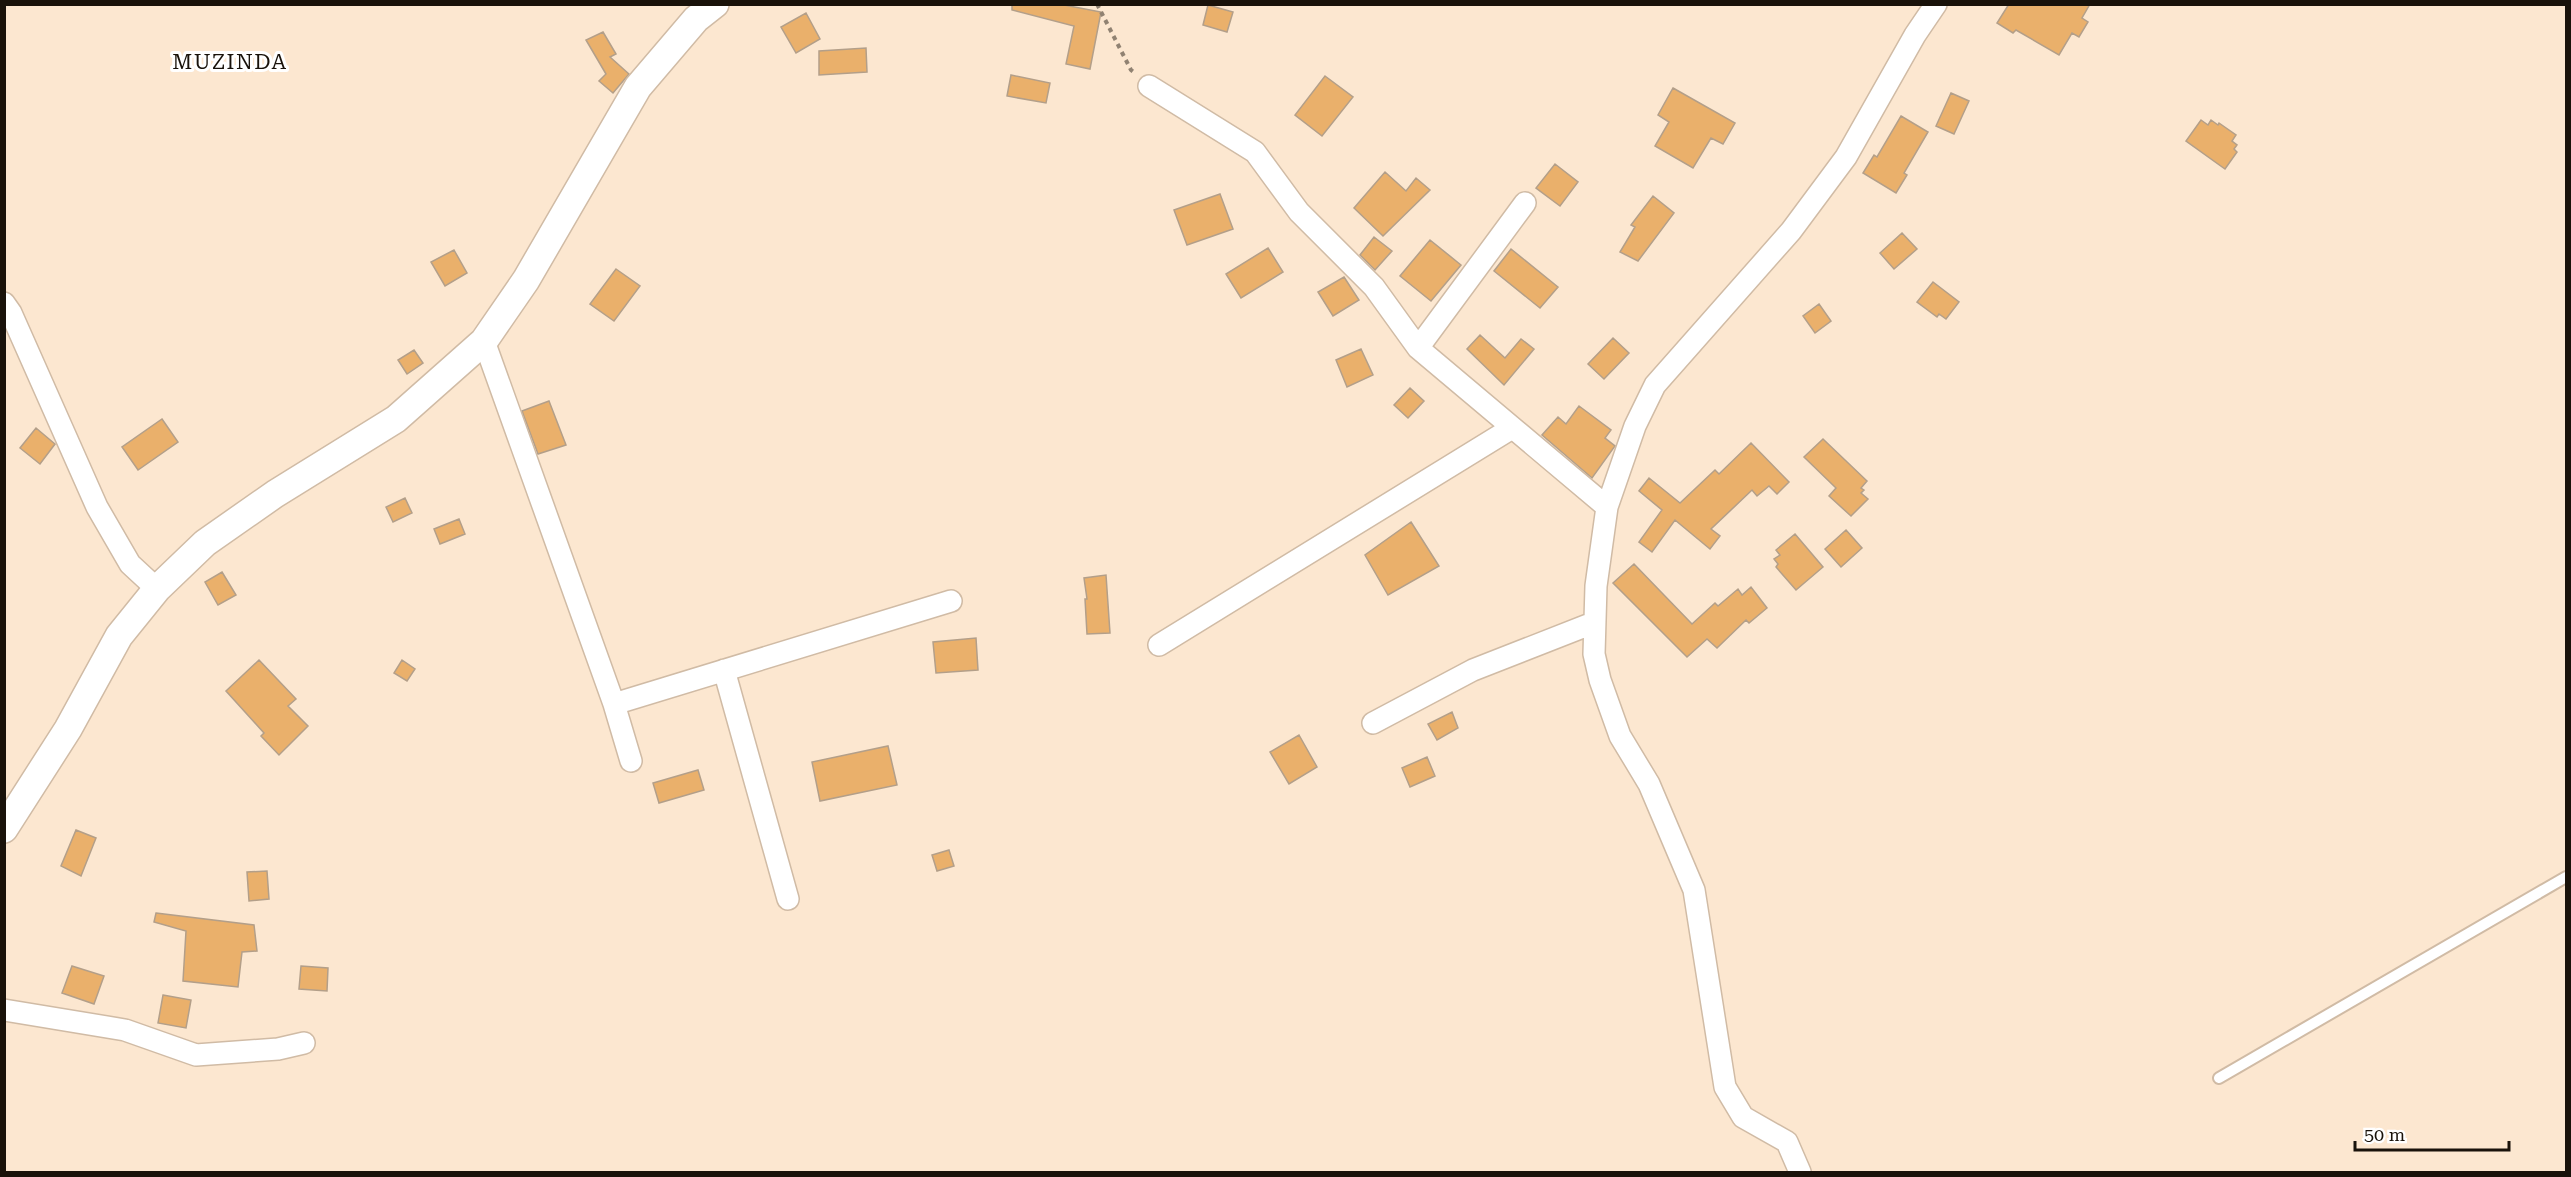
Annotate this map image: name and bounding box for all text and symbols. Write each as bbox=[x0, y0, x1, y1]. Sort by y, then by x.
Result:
district label: MUZINDA bbox=[172, 50, 288, 74]
scale bar bbox=[2355, 1114, 2510, 1152]
text: 50 m bbox=[2364, 1124, 2405, 1145]

